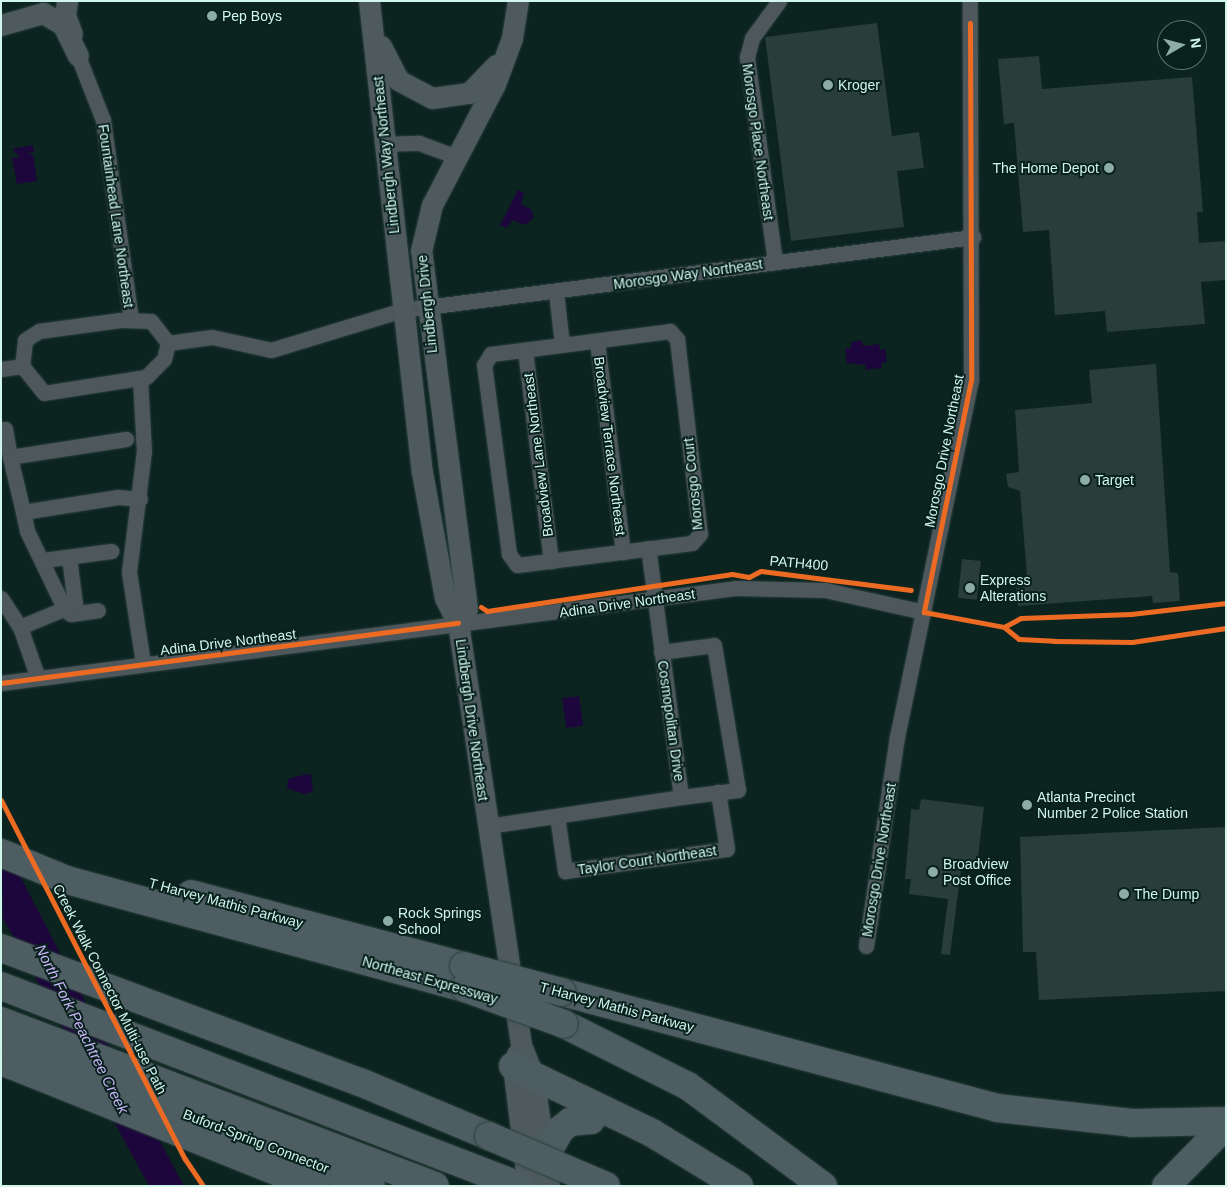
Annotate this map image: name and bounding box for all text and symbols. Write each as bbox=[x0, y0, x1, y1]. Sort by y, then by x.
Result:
place label: Pep Boys bbox=[222, 8, 282, 24]
marker: Pep Boys bbox=[206, 10, 218, 22]
north arrow bbox=[1157, 20, 1207, 70]
text: N bbox=[1187, 37, 1204, 49]
street label: Morosgo Place Northeast bbox=[739, 63, 777, 221]
street label: Lindbergh Way Northeast bbox=[369, 75, 403, 235]
place label: Kroger bbox=[838, 77, 880, 93]
marker: Kroger bbox=[822, 79, 834, 91]
street label: Fountainhead Lane Northeast bbox=[95, 123, 137, 309]
place label: The Home Depot bbox=[992, 160, 1099, 176]
marker: The Home Depot bbox=[1103, 162, 1115, 174]
street label: Lindbergh Drive bbox=[413, 254, 441, 354]
street label: Morosgo Way Northeast bbox=[612, 255, 764, 293]
street label: Broadview Terrace Northeast bbox=[591, 355, 629, 537]
street label: Broadview Lane Northeast bbox=[520, 372, 556, 538]
street label: Morosgo Drive Northeast bbox=[921, 373, 967, 529]
street label: Morosgo Court bbox=[680, 437, 706, 531]
place label: Target bbox=[1095, 472, 1134, 488]
marker: Target bbox=[1079, 474, 1091, 486]
street label: PATH400 bbox=[769, 552, 829, 574]
place label: Express Alterations bbox=[980, 572, 1046, 604]
marker: Express Alterations bbox=[964, 582, 976, 594]
street label: Adina Drive Northeast bbox=[558, 585, 696, 621]
street label: Adina Drive Northeast bbox=[159, 625, 297, 659]
street label: Lindbergh Drive Northeast bbox=[452, 638, 492, 802]
street label: Cosmopolitan Drive bbox=[654, 659, 688, 783]
street label: Morosgo Drive Northeast bbox=[859, 782, 899, 938]
place label: Atlanta Precinct Number 2 Police Station bbox=[1037, 789, 1188, 822]
marker: Atlanta Precinct Number 2 Police Station bbox=[1021, 799, 1033, 811]
street label: Taylor Court Northeast bbox=[576, 842, 718, 878]
place label: Broadview Post Office bbox=[943, 856, 1011, 889]
marker: Broadview Post Office bbox=[927, 866, 939, 878]
street label: T Harvey Mathis Parkway bbox=[147, 874, 305, 932]
street label: Creek Walk Connector Multi-use Path bbox=[49, 881, 171, 1097]
place label: The Dump bbox=[1134, 886, 1199, 902]
marker: The Dump bbox=[1118, 888, 1130, 900]
place label: Rock Springs School bbox=[398, 905, 481, 938]
marker: Rock Springs School bbox=[382, 915, 394, 927]
water label: North Fork Peachtree Creek bbox=[31, 941, 133, 1117]
street label: Northeast Expressway bbox=[360, 953, 500, 1007]
street label: T Harvey Mathis Parkway bbox=[538, 978, 696, 1036]
street label: Buford-Spring Connector bbox=[181, 1105, 331, 1177]

